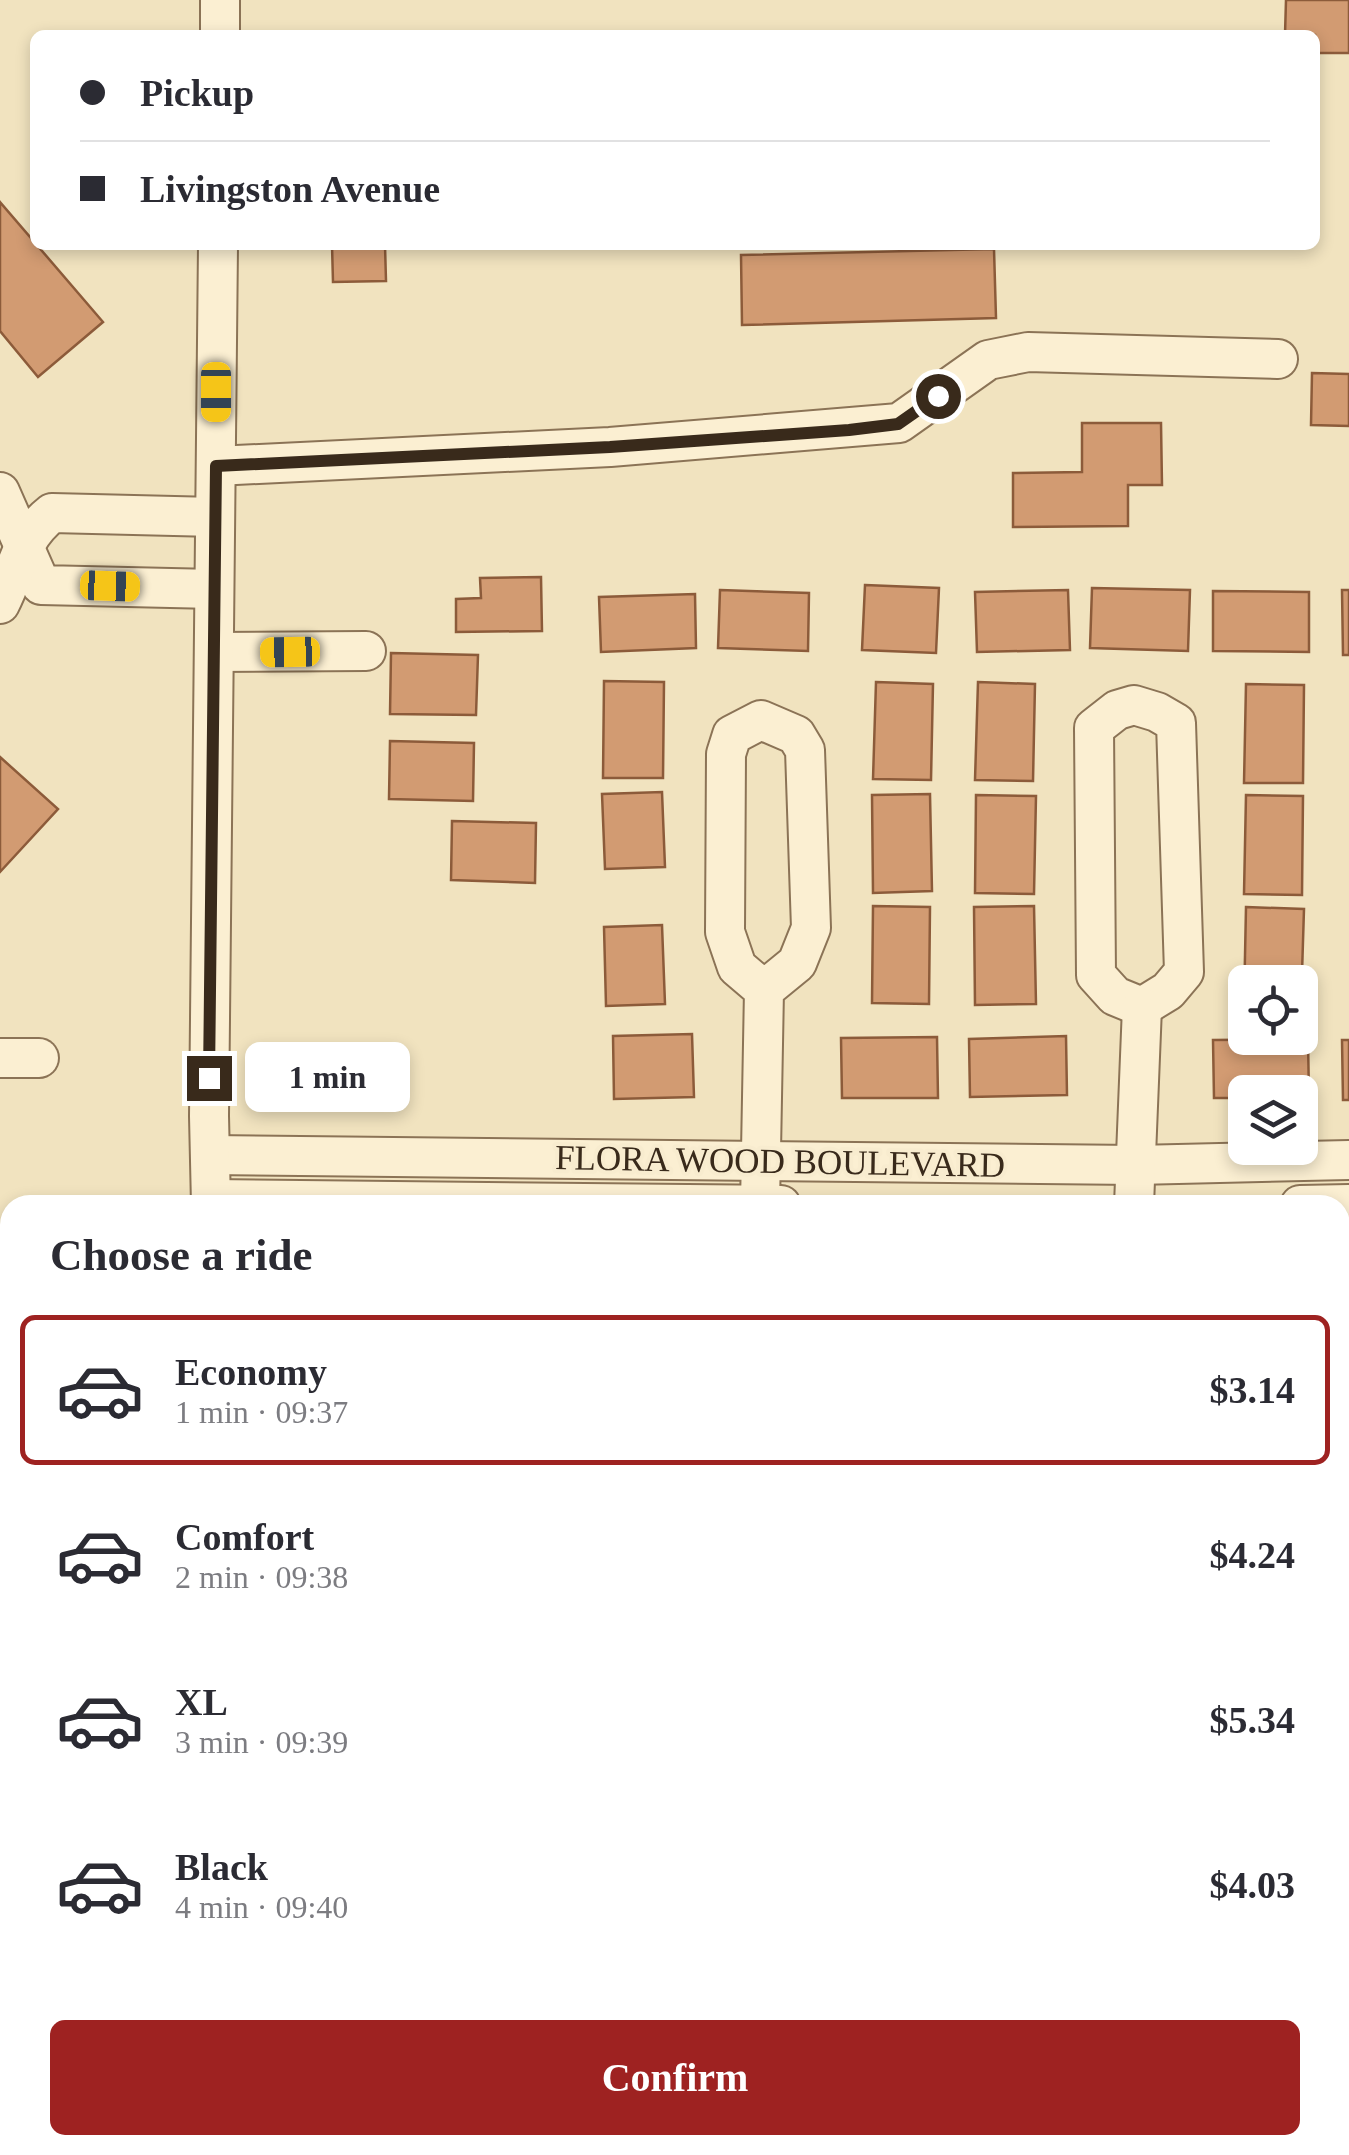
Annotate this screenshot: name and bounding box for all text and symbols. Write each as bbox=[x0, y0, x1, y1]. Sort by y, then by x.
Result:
text: Pickup bbox=[140, 72, 254, 114]
text: Livingston Avenue bbox=[140, 168, 440, 210]
car bbox=[201, 362, 231, 422]
route start bbox=[916, 374, 961, 419]
car bbox=[79, 570, 141, 602]
car bbox=[260, 636, 320, 668]
map controls bbox=[1228, 965, 1318, 1165]
button: locate bbox=[1228, 965, 1318, 1055]
callout: 1 min bbox=[244, 1043, 409, 1113]
route end bbox=[187, 1056, 232, 1101]
text: 1 min bbox=[289, 1059, 366, 1095]
button: layers bbox=[1228, 1075, 1318, 1165]
street label: FLORA WOOD BOULEVARD bbox=[555, 1138, 1005, 1185]
text: Choose a ride bbox=[50, 1230, 313, 1280]
icon: car bbox=[55, 1345, 145, 1435]
text: Economy bbox=[175, 1351, 327, 1393]
text: $3.14 bbox=[1210, 1369, 1295, 1411]
text: 1 min · 09:37 bbox=[175, 1394, 348, 1430]
icon: car bbox=[55, 1510, 145, 1600]
text: Comfort bbox=[175, 1516, 314, 1558]
text: $4.24 bbox=[1210, 1534, 1295, 1576]
text: 2 min · 09:38 bbox=[175, 1559, 348, 1595]
icon: car bbox=[55, 1675, 145, 1765]
text: XL bbox=[175, 1681, 228, 1723]
text: $5.34 bbox=[1210, 1699, 1295, 1741]
text: 3 min · 09:39 bbox=[175, 1724, 348, 1760]
icon: car bbox=[55, 1840, 145, 1930]
text: Black bbox=[175, 1846, 268, 1888]
text: $4.03 bbox=[1210, 1864, 1295, 1906]
text: 4 min · 09:40 bbox=[175, 1889, 348, 1925]
button: Confirm bbox=[50, 2020, 1300, 2135]

